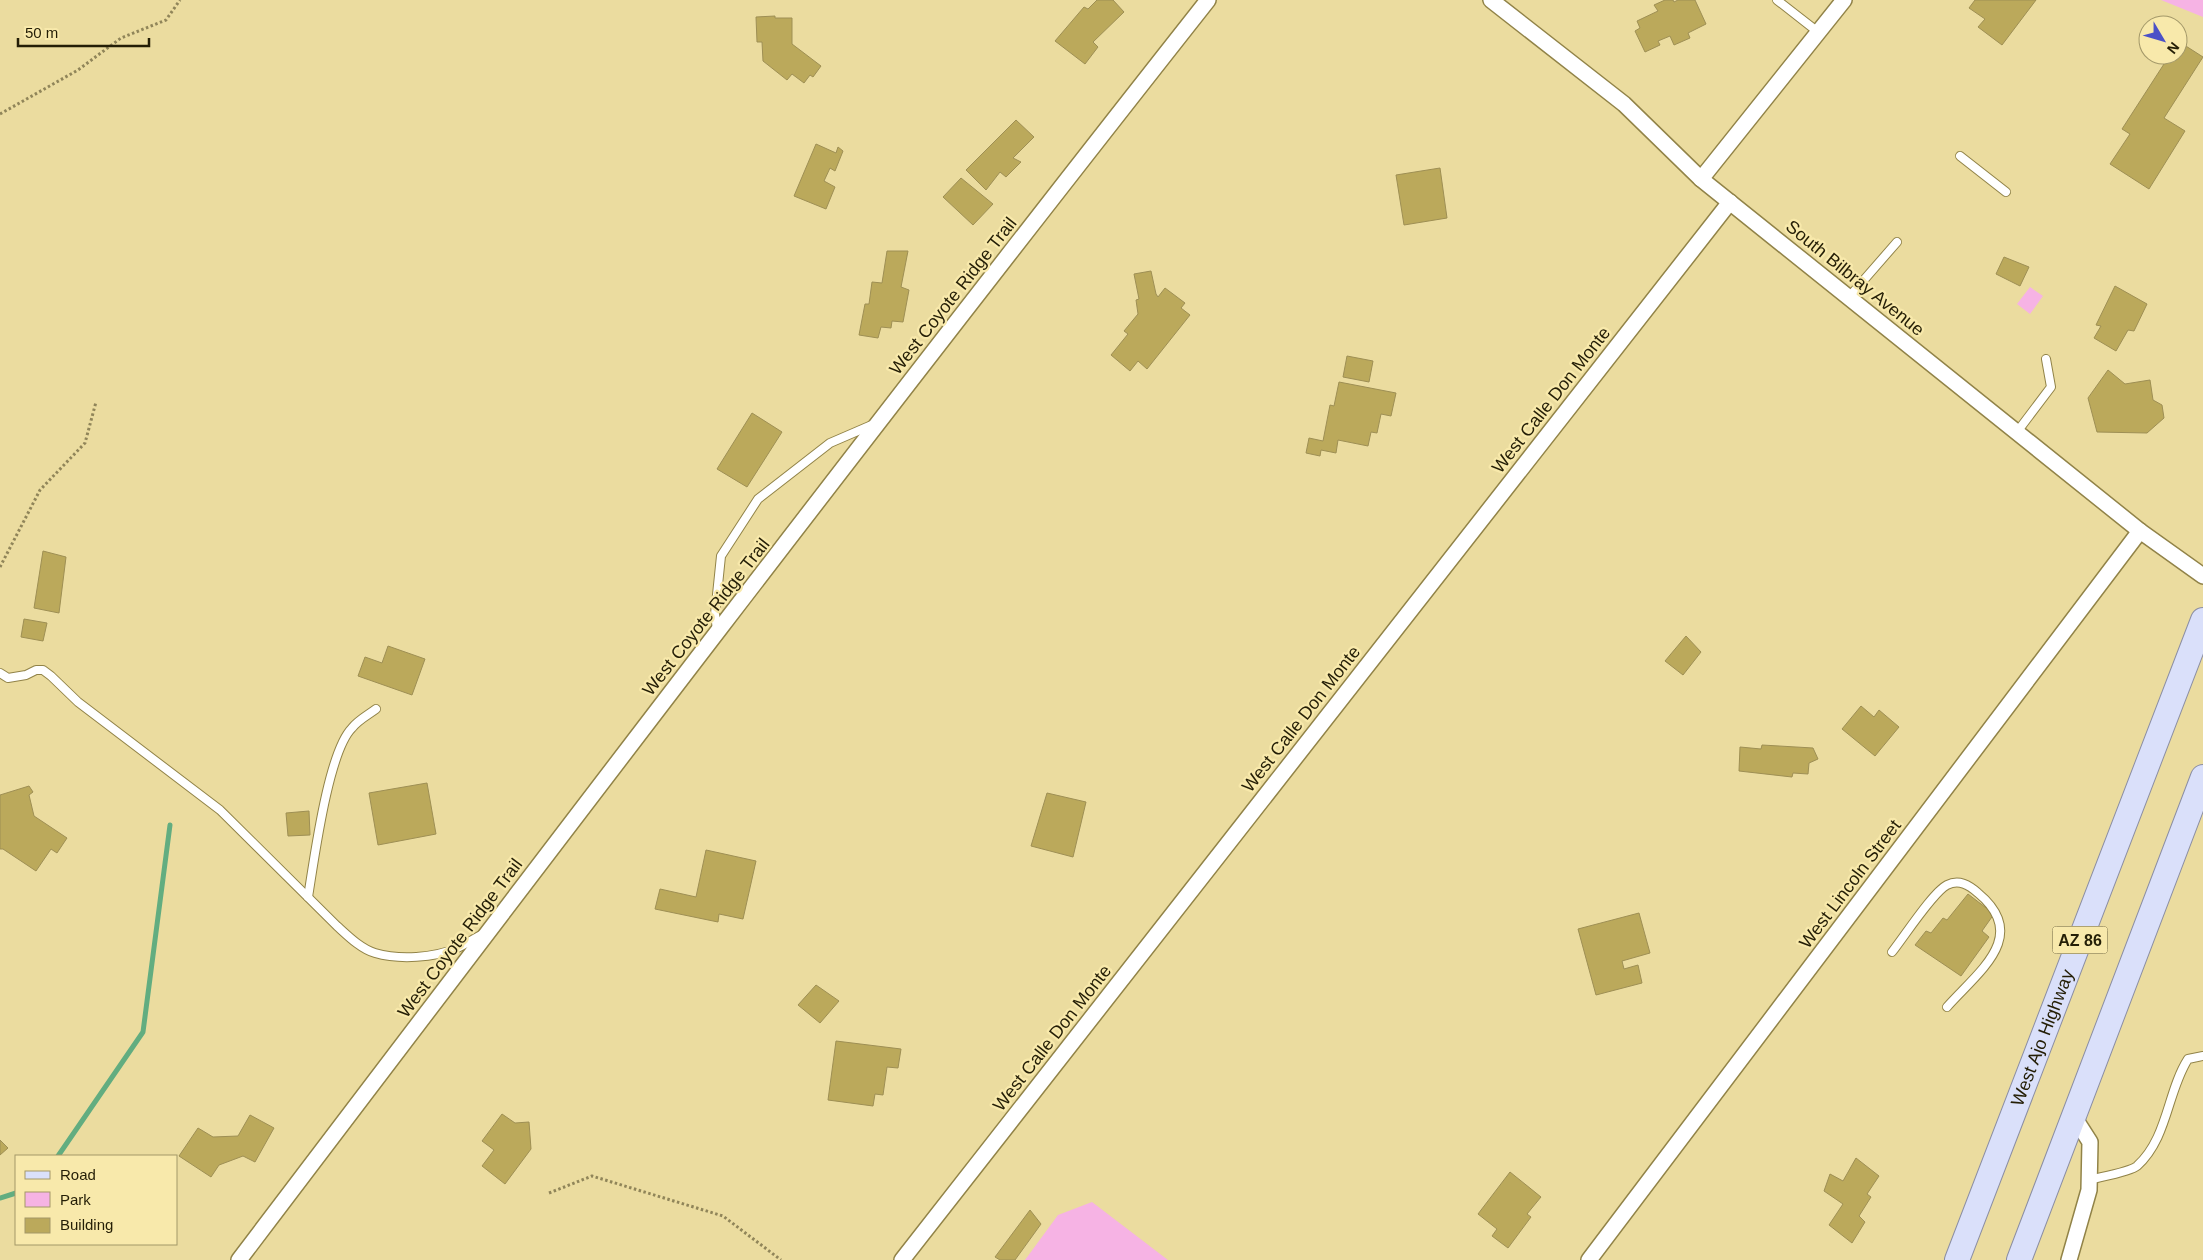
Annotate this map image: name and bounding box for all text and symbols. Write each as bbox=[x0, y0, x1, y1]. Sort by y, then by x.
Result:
scale bar bbox=[18, 15, 149, 47]
north arrow bbox=[2138, 15, 2188, 65]
text: 50 m bbox=[25, 24, 58, 41]
text: N bbox=[2164, 39, 2183, 57]
street label: West Coyote Ridge Trail bbox=[885, 214, 1021, 378]
street label: South Bilbray Avenue bbox=[1782, 216, 1928, 340]
street label: West Calle Don Monte bbox=[1488, 323, 1614, 477]
street label: West Coyote Ridge Trail bbox=[638, 535, 774, 699]
street label: West Calle Don Monte bbox=[1238, 642, 1364, 796]
street label: West Lincoln Street bbox=[1795, 816, 1905, 952]
street label: West Coyote Ridge Trail bbox=[394, 855, 526, 1021]
road number: AZ 86 bbox=[2052, 926, 2108, 954]
street label: West Calle Don Monte bbox=[989, 961, 1115, 1115]
street label: West Ajo Highway bbox=[2007, 967, 2078, 1109]
legend bbox=[15, 1155, 178, 1245]
text: Road bbox=[60, 1166, 96, 1183]
text: Park bbox=[60, 1191, 91, 1208]
text: Building bbox=[60, 1216, 113, 1233]

